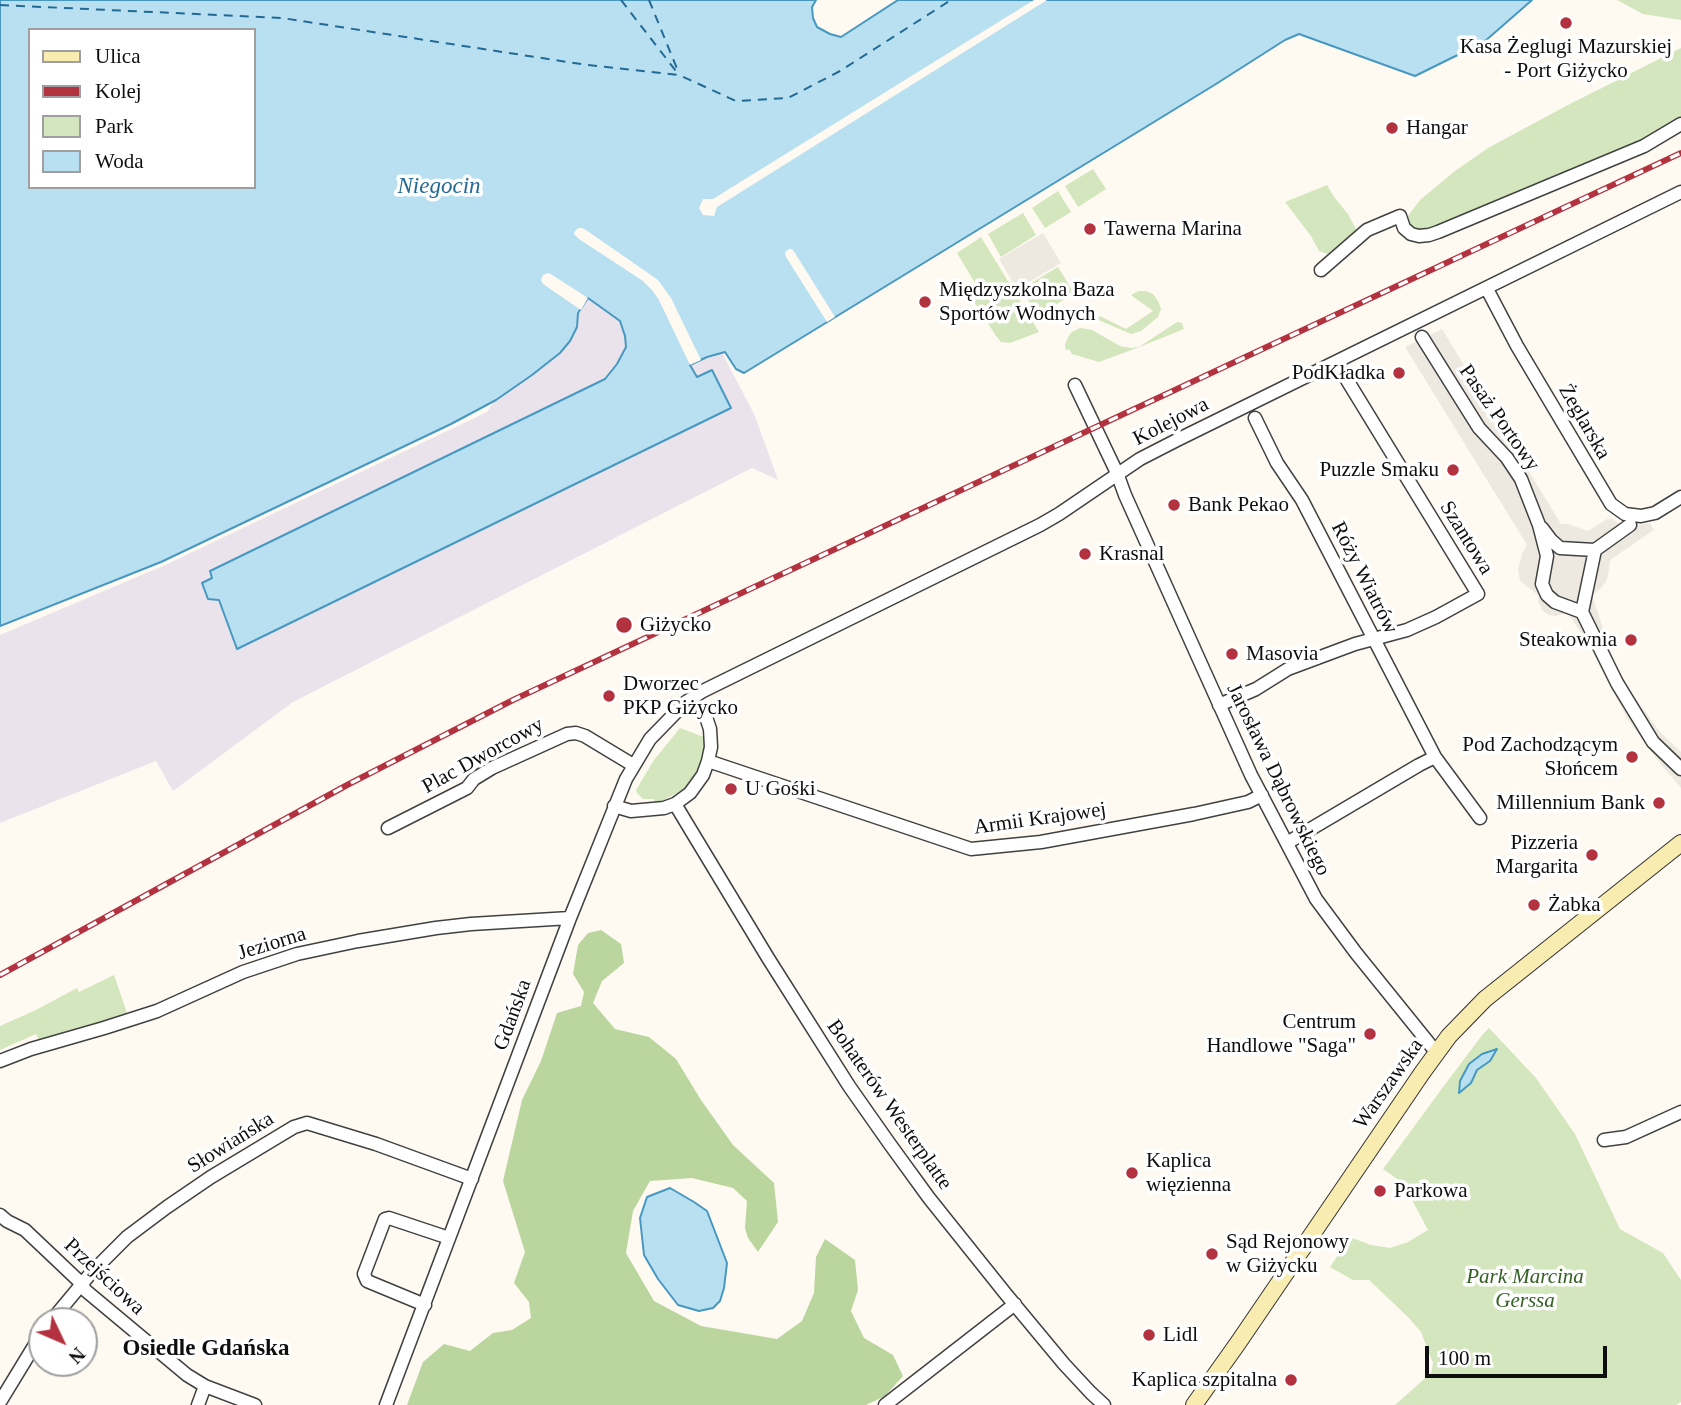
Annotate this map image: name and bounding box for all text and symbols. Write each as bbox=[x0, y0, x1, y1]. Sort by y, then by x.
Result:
marker: Kasa Żeglugi Mazurskiej - Port Giżycko bbox=[1558, 15, 1574, 31]
legend bbox=[28, 28, 256, 189]
place label: Kasa Żeglugi Mazurskiej - Port Giżycko bbox=[1460, 34, 1672, 84]
text: Ulica bbox=[95, 44, 140, 68]
text: Kolej bbox=[95, 79, 142, 103]
text: Park bbox=[95, 114, 134, 138]
place label: Hangar bbox=[1406, 115, 1468, 141]
marker: Hangar bbox=[1384, 120, 1400, 136]
text: Woda bbox=[95, 149, 143, 173]
water label: Niegocin bbox=[397, 173, 481, 201]
place label: Tawerna Marina bbox=[1104, 216, 1242, 242]
marker: Tawerna Marina bbox=[1082, 221, 1098, 237]
place label: Międzyszkolna Baza Sportów Wodnych bbox=[939, 277, 1115, 327]
marker: Międzyszkolna Baza Sportów Wodnych bbox=[917, 294, 933, 310]
place label: PodKładka bbox=[1292, 360, 1385, 386]
street label: Pasaż Portowy bbox=[1453, 360, 1545, 476]
marker: PodKładka bbox=[1391, 365, 1407, 381]
street label: Żeglarska bbox=[1552, 380, 1616, 464]
street label: Kolejowa bbox=[1129, 392, 1213, 452]
place label: Puzzle Smaku bbox=[1319, 457, 1439, 483]
marker: Puzzle Smaku bbox=[1445, 462, 1461, 478]
place label: Bank Pekao bbox=[1188, 492, 1289, 518]
marker: Bank Pekao bbox=[1166, 497, 1182, 513]
street label: Szantowa bbox=[1434, 497, 1498, 579]
street label: Róży Wiatrów bbox=[1325, 518, 1403, 638]
place label: Krasnal bbox=[1099, 541, 1164, 567]
marker: Krasnal bbox=[1077, 546, 1093, 562]
place label: Giżycko bbox=[640, 612, 711, 638]
marker: Giżycko bbox=[614, 615, 634, 635]
place label: Steakownia bbox=[1519, 627, 1617, 653]
marker: Steakownia bbox=[1623, 632, 1639, 648]
place label: Masovia bbox=[1246, 641, 1318, 667]
marker: Masovia bbox=[1224, 646, 1240, 662]
place label: Dworzec PKP Giżycko bbox=[623, 671, 738, 721]
street label: Jarosława Dąbrowskiego bbox=[1221, 680, 1335, 880]
marker: Dworzec PKP Giżycko bbox=[601, 688, 617, 704]
street label: Plac Dworcowy bbox=[418, 712, 548, 800]
place label: Pod Zachodzącym Słońcem bbox=[1462, 732, 1618, 782]
marker: Pod Zachodzącym Słońcem bbox=[1624, 749, 1640, 765]
place label: U Gośki bbox=[745, 776, 816, 802]
marker: U Gośki bbox=[723, 781, 739, 797]
place label: Millennium Bank bbox=[1496, 790, 1645, 816]
marker: Millennium Bank bbox=[1651, 795, 1667, 811]
street label: Armii Krajowej bbox=[972, 797, 1108, 841]
place label: Pizzeria Margarita bbox=[1496, 830, 1578, 880]
marker: Pizzeria Margarita bbox=[1584, 847, 1600, 863]
place label: Żabka bbox=[1548, 892, 1600, 918]
marker: Żabka bbox=[1526, 897, 1542, 913]
street label: Jeziorna bbox=[235, 922, 309, 966]
street label: Gdańska bbox=[489, 976, 537, 1054]
place label: Centrum Handlowe "Saga" bbox=[1206, 1009, 1356, 1059]
street label: Bohaterów Westerplatte bbox=[821, 1015, 957, 1195]
marker: Centrum Handlowe "Saga" bbox=[1362, 1026, 1378, 1042]
street label: Warszawska bbox=[1349, 1034, 1429, 1134]
street label: Słowiańska bbox=[183, 1107, 279, 1179]
place label: Kaplica więzienna bbox=[1146, 1148, 1231, 1198]
marker: Kaplica więzienna bbox=[1124, 1165, 1140, 1181]
place label: Parkowa bbox=[1394, 1178, 1467, 1204]
marker: Parkowa bbox=[1372, 1183, 1388, 1199]
place label: Sąd Rejonowy w Giżycku bbox=[1226, 1229, 1349, 1279]
street label: Przejściowa bbox=[58, 1233, 150, 1321]
marker: Sąd Rejonowy w Giżycku bbox=[1204, 1246, 1220, 1262]
park label: Park Marcina Gerssa bbox=[1466, 1264, 1584, 1314]
north arrow bbox=[28, 1307, 98, 1377]
place label: Lidl bbox=[1163, 1322, 1198, 1348]
marker: Lidl bbox=[1141, 1327, 1157, 1343]
scale bar bbox=[1429, 1332, 1611, 1376]
district label: Osiedle Gdańska bbox=[123, 1335, 289, 1363]
text: N bbox=[65, 1343, 89, 1368]
text: 100 m bbox=[1438, 1346, 1491, 1370]
place label: Kaplica szpitalna bbox=[1132, 1367, 1277, 1393]
marker: Kaplica szpitalna bbox=[1283, 1372, 1299, 1388]

